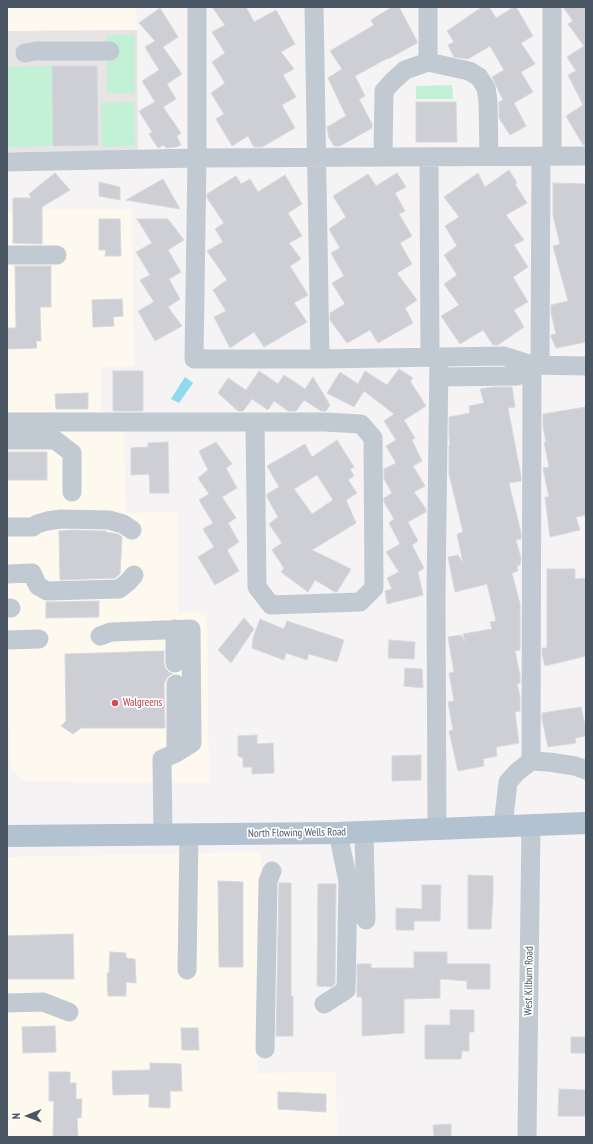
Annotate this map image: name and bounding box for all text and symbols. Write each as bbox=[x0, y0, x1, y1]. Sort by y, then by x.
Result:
place label: Walgreens bbox=[123, 696, 162, 710]
marker: Walgreens bbox=[110, 698, 120, 708]
street label: North Flowing Wells Road bbox=[248, 826, 346, 840]
street label: West Kilburn Road bbox=[522, 946, 536, 1016]
north arrow bbox=[8, 1096, 48, 1136]
text: N bbox=[9, 1113, 23, 1119]

